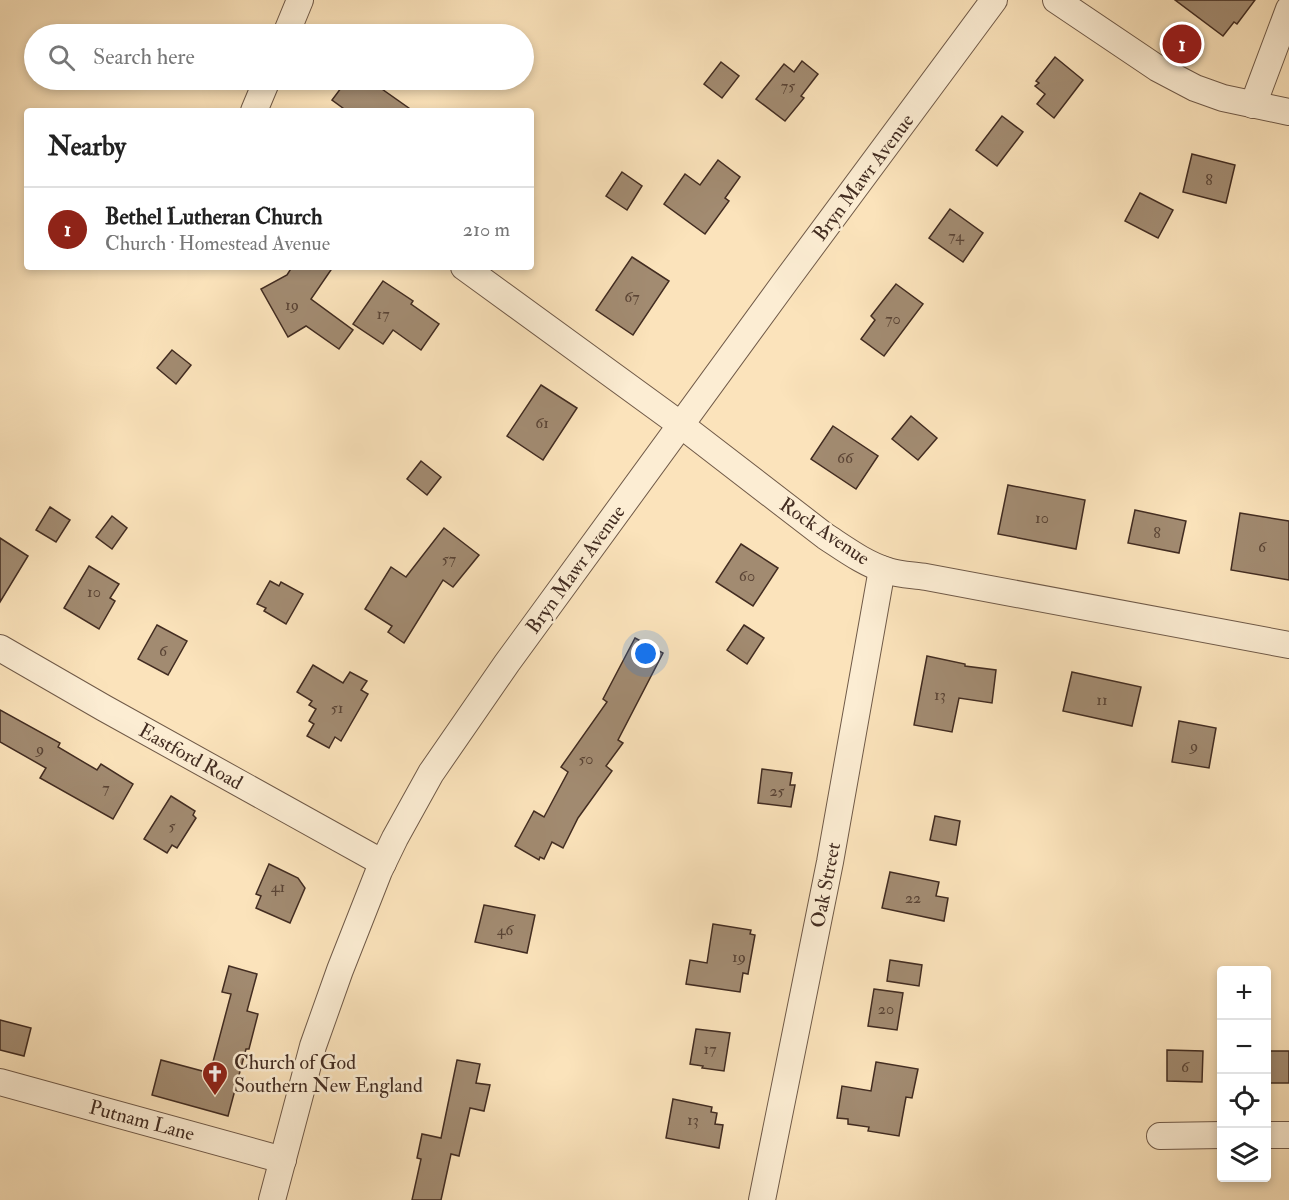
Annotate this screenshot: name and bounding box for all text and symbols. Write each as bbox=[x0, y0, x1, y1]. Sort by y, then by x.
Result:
pin: 1 bbox=[1162, 22, 1202, 66]
search box bbox=[24, 24, 534, 90]
icon: search bbox=[45, 41, 78, 74]
text: Search here bbox=[93, 43, 195, 71]
house number: 75 bbox=[781, 76, 795, 96]
street label: Bryn Mawr Avenue bbox=[807, 109, 919, 246]
text: Nearby bbox=[48, 131, 126, 163]
house number: 8 bbox=[1205, 170, 1213, 190]
text: Bethel Lutheran Church bbox=[105, 203, 322, 231]
text: 1 bbox=[64, 217, 71, 242]
text: 210 m bbox=[463, 217, 510, 242]
house number: 74 bbox=[948, 226, 965, 246]
text: Church · Homestead Avenue bbox=[105, 231, 330, 256]
house number: 67 bbox=[624, 287, 640, 307]
house number: 19 bbox=[285, 295, 299, 315]
house number: 17 bbox=[376, 304, 390, 324]
house number: 70 bbox=[885, 309, 901, 329]
house number: 61 bbox=[535, 413, 549, 433]
house number: 66 bbox=[837, 448, 854, 468]
street label: Rock Avenue bbox=[775, 492, 875, 571]
street label: Bryn Mawr Avenue bbox=[520, 500, 630, 638]
house number: 10 bbox=[1035, 508, 1049, 528]
house number: 8 bbox=[1153, 523, 1161, 543]
house number: 6 bbox=[1258, 537, 1267, 557]
house number: 57 bbox=[442, 549, 457, 569]
house number: 60 bbox=[739, 566, 755, 586]
house number: 10 bbox=[87, 582, 101, 602]
your location bbox=[631, 639, 660, 668]
house number: 6 bbox=[159, 641, 168, 661]
house number: 13 bbox=[934, 685, 946, 705]
house number: 11 bbox=[1096, 690, 1108, 710]
house number: 51 bbox=[331, 698, 343, 718]
street label: Eastford Road bbox=[134, 718, 247, 795]
house number: 9 bbox=[1189, 736, 1198, 756]
house number: 9 bbox=[35, 739, 44, 759]
house number: 50 bbox=[578, 749, 594, 769]
house number: 7 bbox=[102, 778, 110, 798]
house number: 25 bbox=[769, 781, 785, 801]
house number: 5 bbox=[168, 816, 176, 836]
street label: Oak Street bbox=[805, 840, 846, 930]
house number: 41 bbox=[271, 877, 285, 897]
house number: 22 bbox=[905, 888, 921, 908]
house number: 46 bbox=[497, 920, 514, 940]
house number: 19 bbox=[732, 947, 746, 967]
map controls bbox=[1217, 966, 1271, 1182]
button: + bbox=[1217, 966, 1271, 1020]
house number: 20 bbox=[878, 999, 894, 1019]
button: − bbox=[1217, 1020, 1271, 1074]
house number: 17 bbox=[703, 1039, 717, 1059]
place label: Church of God Southern New England bbox=[234, 1050, 423, 1098]
house number: 6 bbox=[1181, 1057, 1190, 1077]
church icon: Church of God Southern New England bbox=[200, 1059, 230, 1097]
button: locate bbox=[1217, 1074, 1271, 1128]
street label: Putnam Lane bbox=[86, 1094, 197, 1147]
house number: 13 bbox=[687, 1110, 699, 1130]
button: layers bbox=[1217, 1128, 1271, 1182]

